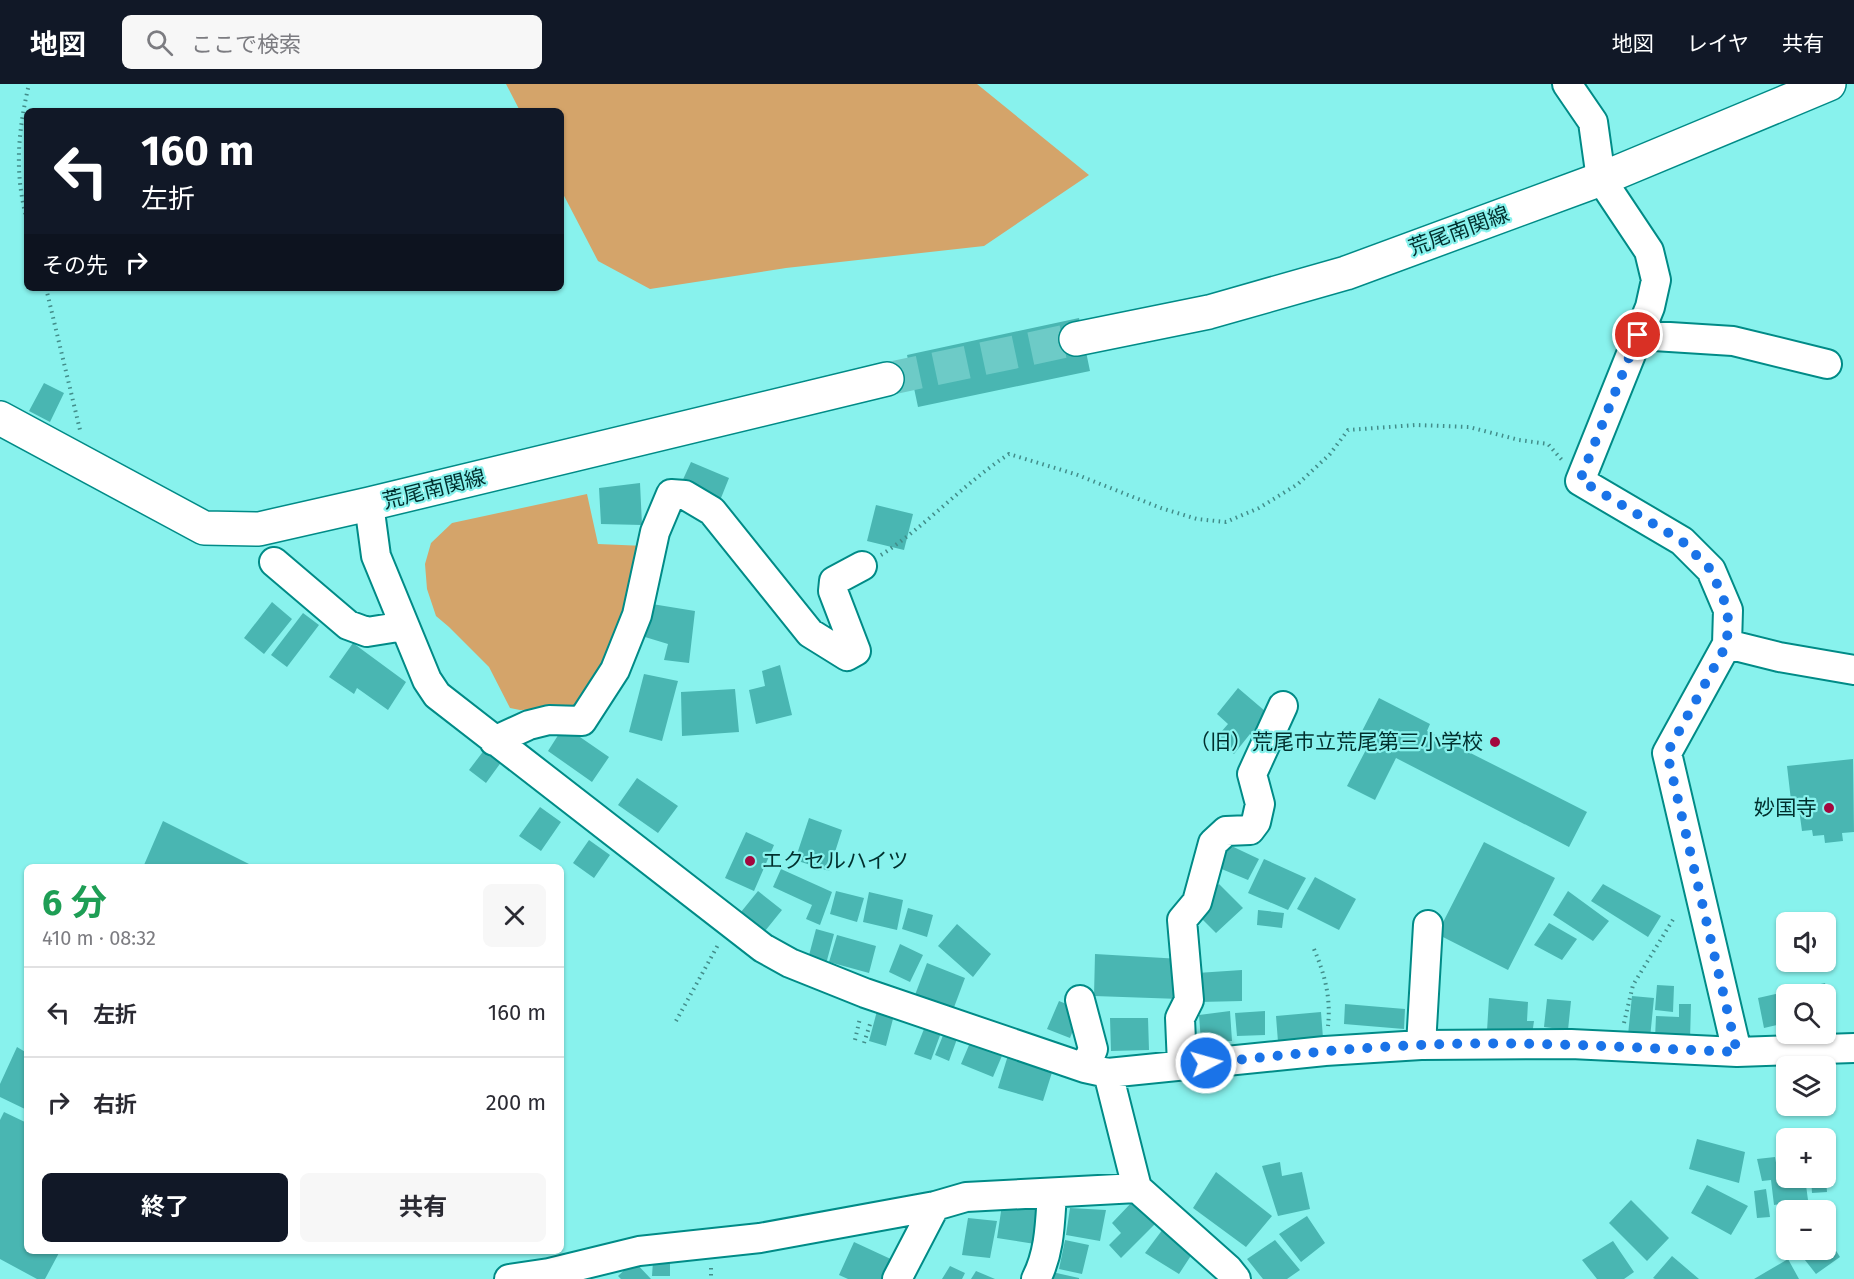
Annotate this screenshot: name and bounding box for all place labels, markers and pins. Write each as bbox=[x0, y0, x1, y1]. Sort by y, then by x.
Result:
pin bbox=[1612, 309, 1663, 360]
place label: （旧）荒尾市立荒尾第三小学校 bbox=[1189, 729, 1483, 755]
marker: （旧）荒尾市立荒尾第三小学校 bbox=[1488, 735, 1502, 749]
place label: 妙国寺 bbox=[1754, 795, 1817, 821]
marker: 妙国寺 bbox=[1822, 801, 1836, 815]
place label: エクセルハイツ bbox=[762, 848, 909, 874]
marker: エクセルハイツ bbox=[743, 854, 757, 868]

